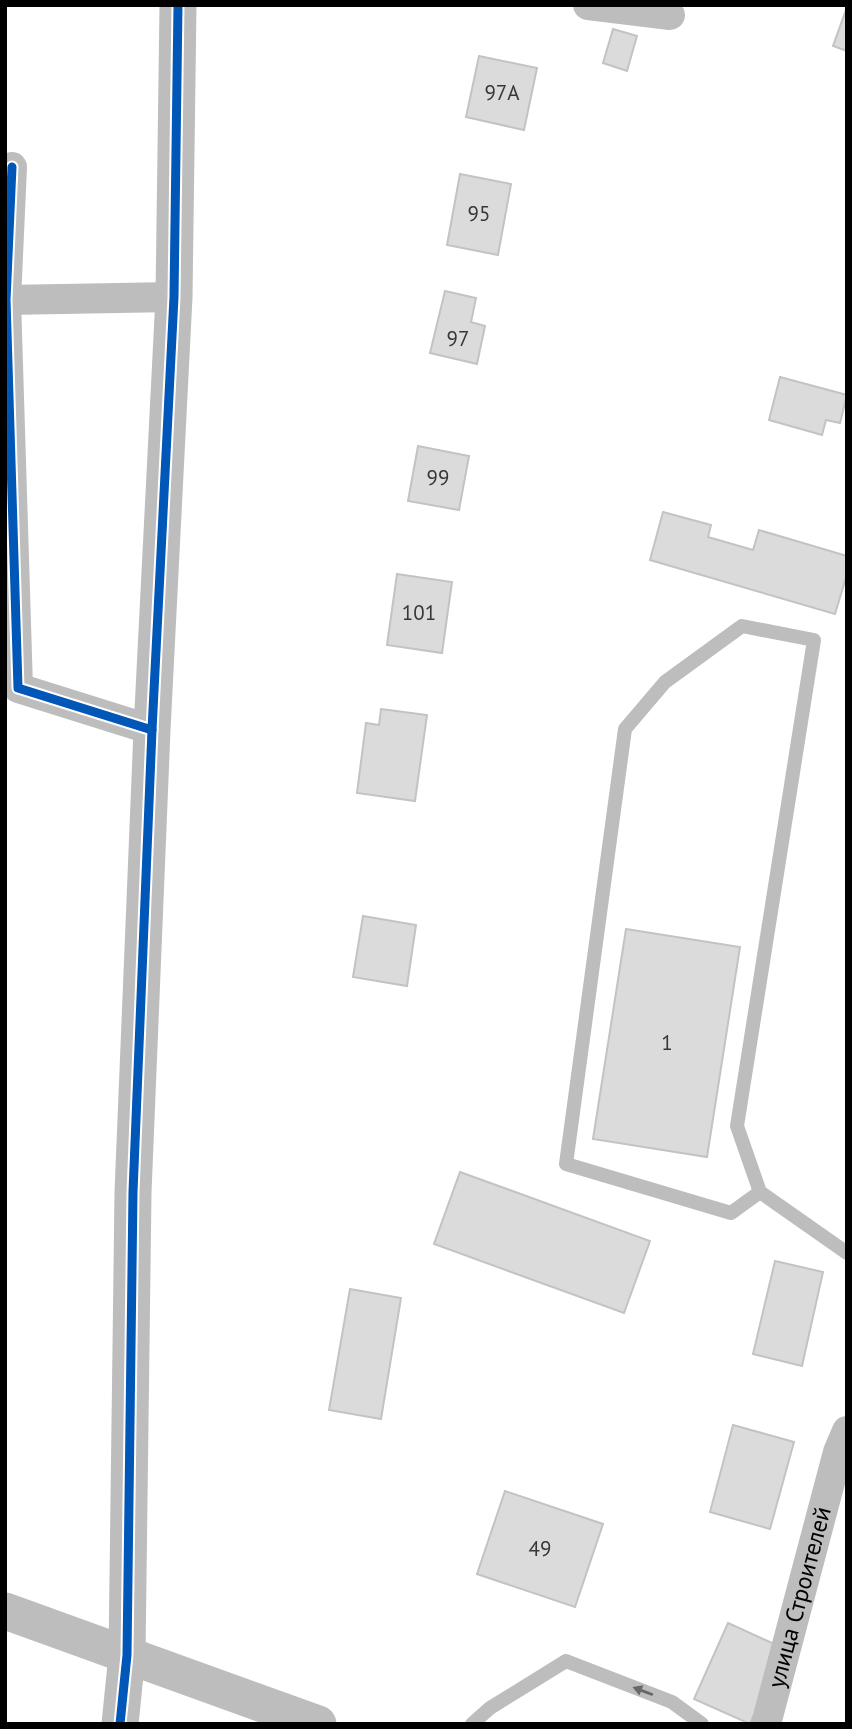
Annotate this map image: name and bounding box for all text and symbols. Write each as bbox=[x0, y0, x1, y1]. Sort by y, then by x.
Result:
house number: 97А bbox=[484, 79, 520, 106]
house number: 95 bbox=[468, 200, 490, 227]
house number: 97 bbox=[447, 325, 469, 352]
house number: 99 bbox=[427, 464, 449, 491]
house number: 101 bbox=[402, 599, 436, 626]
house number: 1 bbox=[661, 1029, 673, 1056]
street label: улица Строителей bbox=[760, 1503, 838, 1691]
house number: 49 bbox=[529, 1535, 551, 1562]
one-way arrow bbox=[632, 1685, 653, 1696]

